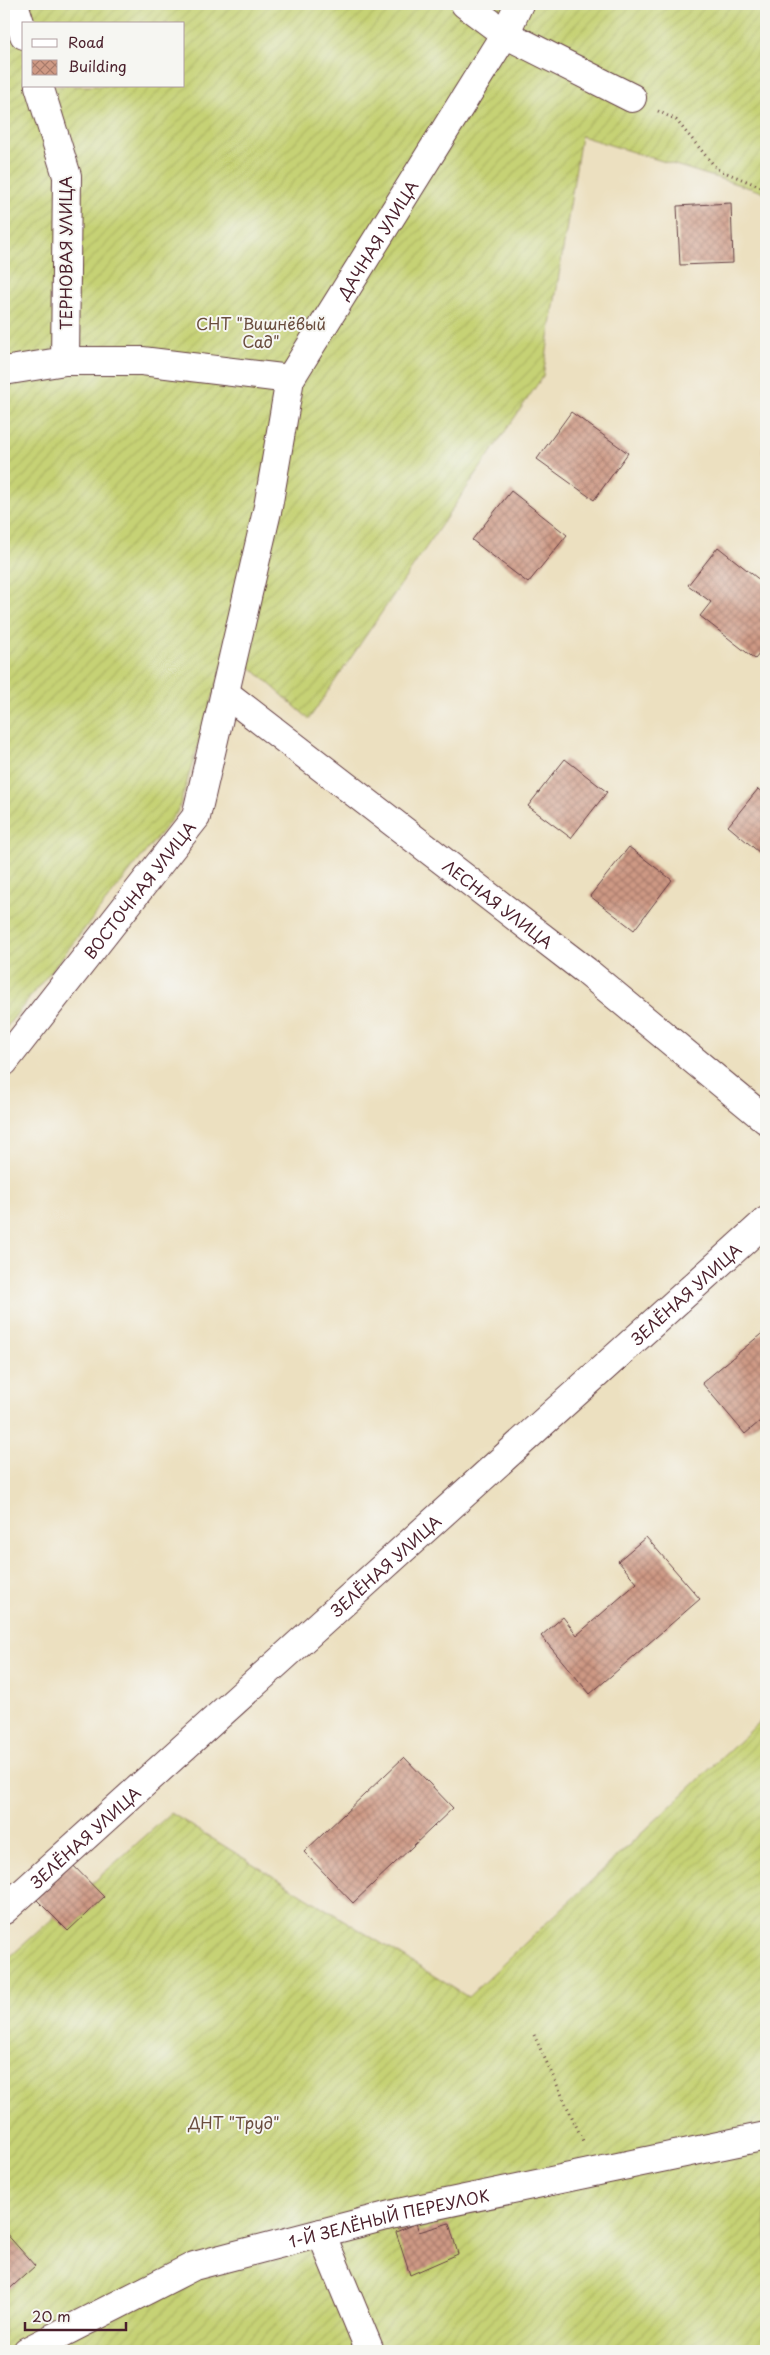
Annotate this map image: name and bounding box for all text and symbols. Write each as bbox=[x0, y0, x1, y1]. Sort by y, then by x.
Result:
legend bbox=[22, 22, 185, 88]
text: Road bbox=[68, 30, 104, 53]
text: Building bbox=[68, 54, 127, 77]
street label: ДАЧНАЯ УЛИЦА bbox=[330, 175, 423, 304]
street label: ТЕРНОВАЯ УЛИЦА bbox=[53, 176, 77, 330]
park label: СНТ "Вишнёвый Сад" bbox=[196, 311, 326, 353]
street label: ВОСТОЧНАЯ УЛИЦА bbox=[78, 816, 201, 964]
street label: ЛЕСНАЯ УЛИЦА bbox=[438, 853, 558, 954]
street label: ЗЕЛЁНАЯ УЛИЦА bbox=[625, 1237, 746, 1350]
street label: ЗЕЛЁНАЯ УЛИЦА bbox=[325, 1509, 446, 1622]
street label: ЗЕЛЁНАЯ УЛИЦА bbox=[24, 1780, 145, 1893]
park label: ДНТ "Труд" bbox=[187, 2110, 280, 2134]
street label: 1-Й ЗЕЛЁНЫЙ ПЕРЕУЛОК bbox=[286, 2182, 491, 2253]
scale bar bbox=[25, 2300, 126, 2332]
text: 20 m bbox=[32, 2304, 71, 2327]

